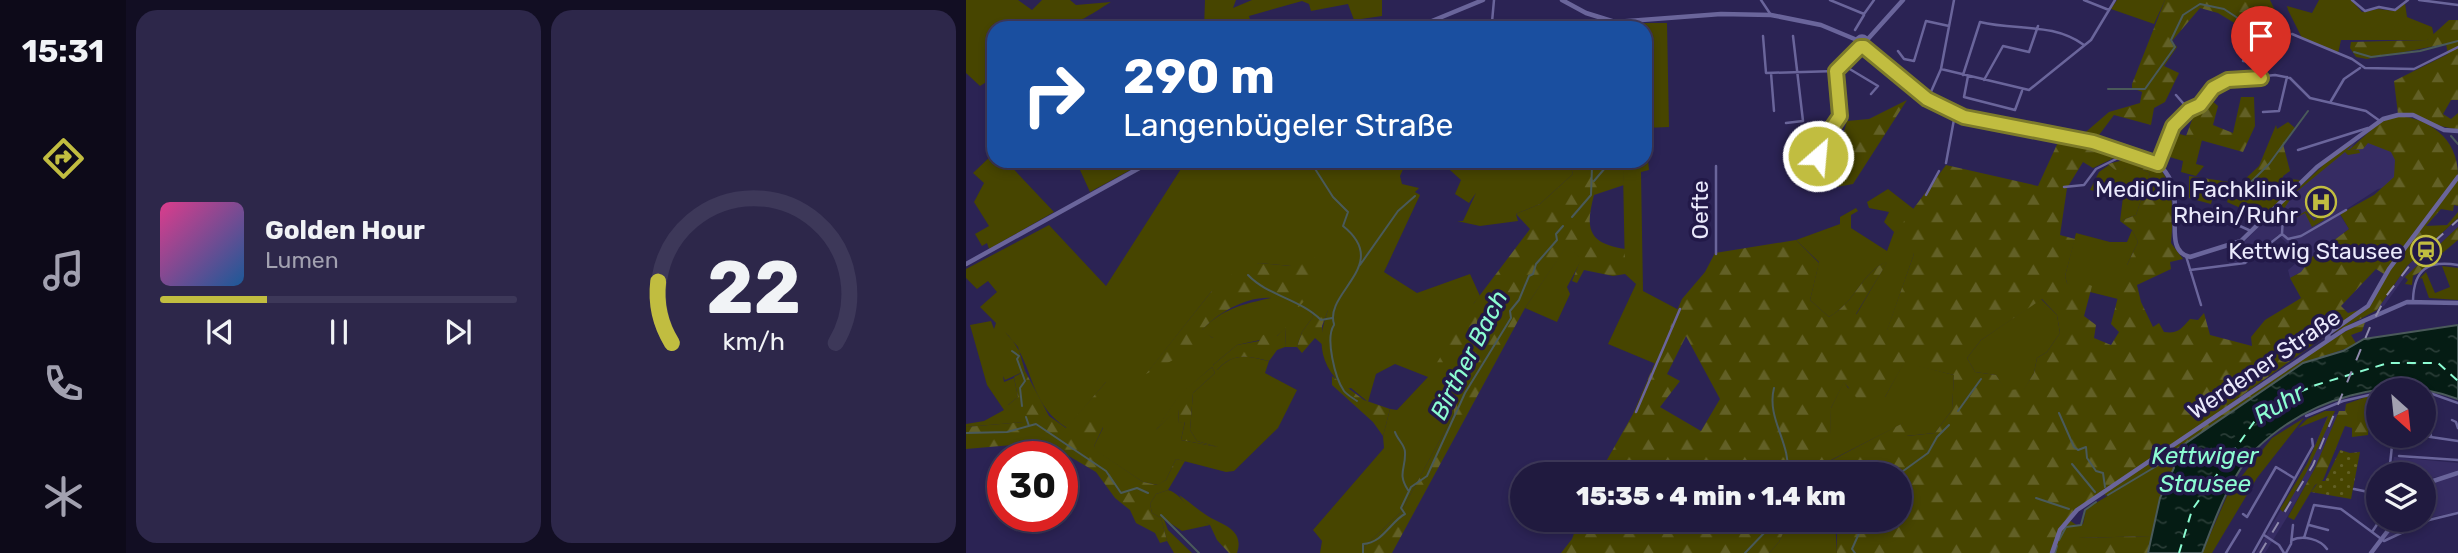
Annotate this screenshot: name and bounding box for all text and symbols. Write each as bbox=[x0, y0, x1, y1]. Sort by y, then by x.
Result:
pin bbox=[2231, 6, 2291, 78]
icon: arrive bbox=[2242, 17, 2280, 55]
text: 15:31 bbox=[22, 32, 104, 70]
text: 290 m bbox=[1123, 47, 1275, 105]
icon: right bbox=[1008, 49, 1099, 140]
text: Langenbügeler Straße bbox=[1123, 106, 1454, 144]
position arrow bbox=[1781, 119, 1855, 193]
icon: directions bbox=[39, 134, 88, 183]
place label: MediClin Fachklinik Rhein/Ruhr bbox=[2095, 175, 2298, 229]
street label: Oefte bbox=[1686, 180, 1714, 240]
hospital icon: MediClin Fachklinik Rhein/Ruhr bbox=[2304, 185, 2338, 219]
text: Golden Hour bbox=[265, 215, 425, 246]
station icon: Kettwig Stausee bbox=[2409, 234, 2443, 268]
place label: Kettwig Stausee bbox=[2228, 237, 2403, 265]
text: 22 bbox=[706, 245, 801, 331]
icon: music bbox=[39, 246, 88, 295]
text: Lumen bbox=[265, 246, 339, 274]
water label: Birther Bach bbox=[1425, 286, 1513, 424]
street label: Werdener Straße bbox=[2183, 303, 2345, 425]
icon: previous bbox=[201, 313, 239, 351]
icon: pause bbox=[320, 313, 358, 351]
icon: next bbox=[439, 313, 477, 351]
text: km/h bbox=[722, 326, 785, 355]
icon: phone bbox=[39, 359, 88, 408]
water label: Ruhr bbox=[2249, 378, 2310, 430]
north arrow bbox=[2366, 378, 2436, 448]
map controls bbox=[2366, 378, 2436, 532]
speed limit sign: 30 bbox=[987, 441, 1078, 532]
water label: Kettwiger Stausee bbox=[2152, 442, 2259, 498]
button: layers bbox=[2366, 462, 2436, 532]
icon: climate bbox=[39, 472, 88, 521]
text: 15:35 · 4 min · 1.4 km bbox=[1576, 481, 1846, 512]

